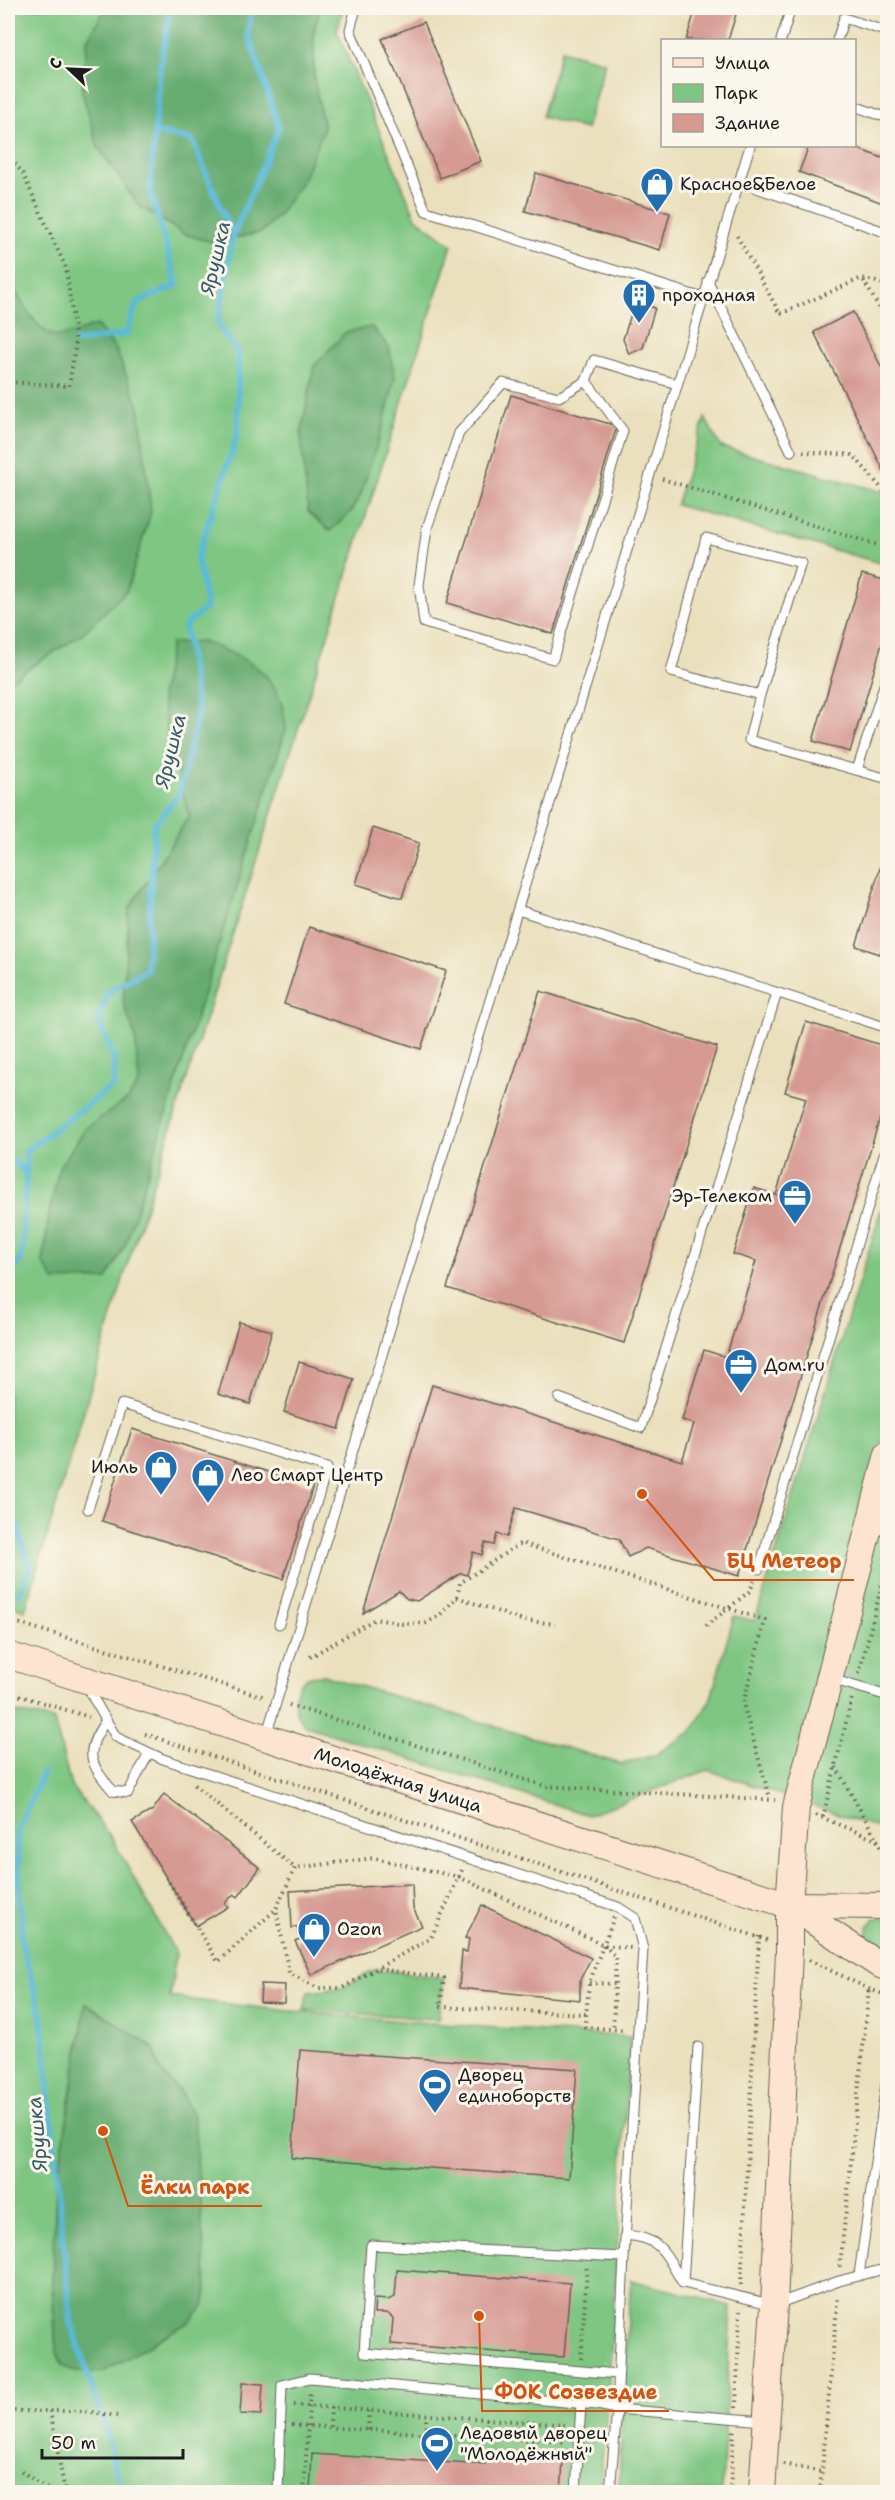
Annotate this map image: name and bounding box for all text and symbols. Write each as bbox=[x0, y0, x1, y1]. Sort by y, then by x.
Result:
north arrow bbox=[39, 39, 99, 99]
legend bbox=[661, 39, 856, 147]
text: Улица bbox=[715, 51, 769, 75]
text: С bbox=[44, 55, 67, 72]
text: Парк bbox=[715, 81, 758, 105]
text: Здание bbox=[715, 111, 780, 135]
shop icon: Красное&Белое bbox=[639, 166, 675, 213]
place label: Красное&Белое bbox=[680, 172, 817, 196]
water label: Ярушка bbox=[194, 218, 236, 299]
building icon: проходная bbox=[621, 277, 657, 324]
place label: проходная bbox=[662, 283, 756, 307]
water label: Ярушка bbox=[148, 711, 192, 792]
office icon: Эр-Телеком bbox=[777, 1178, 813, 1225]
place label: Эр-Телеком bbox=[672, 1184, 772, 1208]
office icon: Дом.ru bbox=[723, 1347, 759, 1394]
place label: Дом.ru bbox=[764, 1353, 825, 1377]
shop icon: Июль bbox=[143, 1449, 179, 1496]
place label: Июль bbox=[91, 1455, 138, 1479]
shop icon: Лео Смарт Центр bbox=[190, 1457, 226, 1504]
place label: Лео Смарт Центр bbox=[231, 1463, 383, 1487]
callout: БЦ Метеор bbox=[714, 1542, 854, 1580]
text: БЦ Метеор bbox=[726, 1548, 842, 1574]
street label: Молодёжная улица bbox=[311, 1742, 485, 1818]
shop icon: Ozon bbox=[296, 1911, 332, 1958]
place label: Ozon bbox=[337, 1917, 382, 1941]
place label: Дворец единоборств bbox=[458, 2063, 571, 2108]
sports icon: Дворец единоборств bbox=[417, 2067, 453, 2114]
water label: Ярушка bbox=[21, 2095, 53, 2174]
callout: Ёлки парк bbox=[128, 2168, 262, 2206]
text: Ёлки парк bbox=[140, 2174, 250, 2200]
callout: ФОК Созвездие bbox=[482, 2373, 669, 2411]
text: ФОК Созвездие bbox=[494, 2379, 658, 2405]
place label: Ледовый дворец "Молодёжный" bbox=[460, 2421, 607, 2466]
scale bar bbox=[42, 2422, 183, 2460]
sports icon: Ледовый дворец "Молодёжный" bbox=[419, 2425, 455, 2472]
text: 50 m bbox=[51, 2431, 96, 2455]

